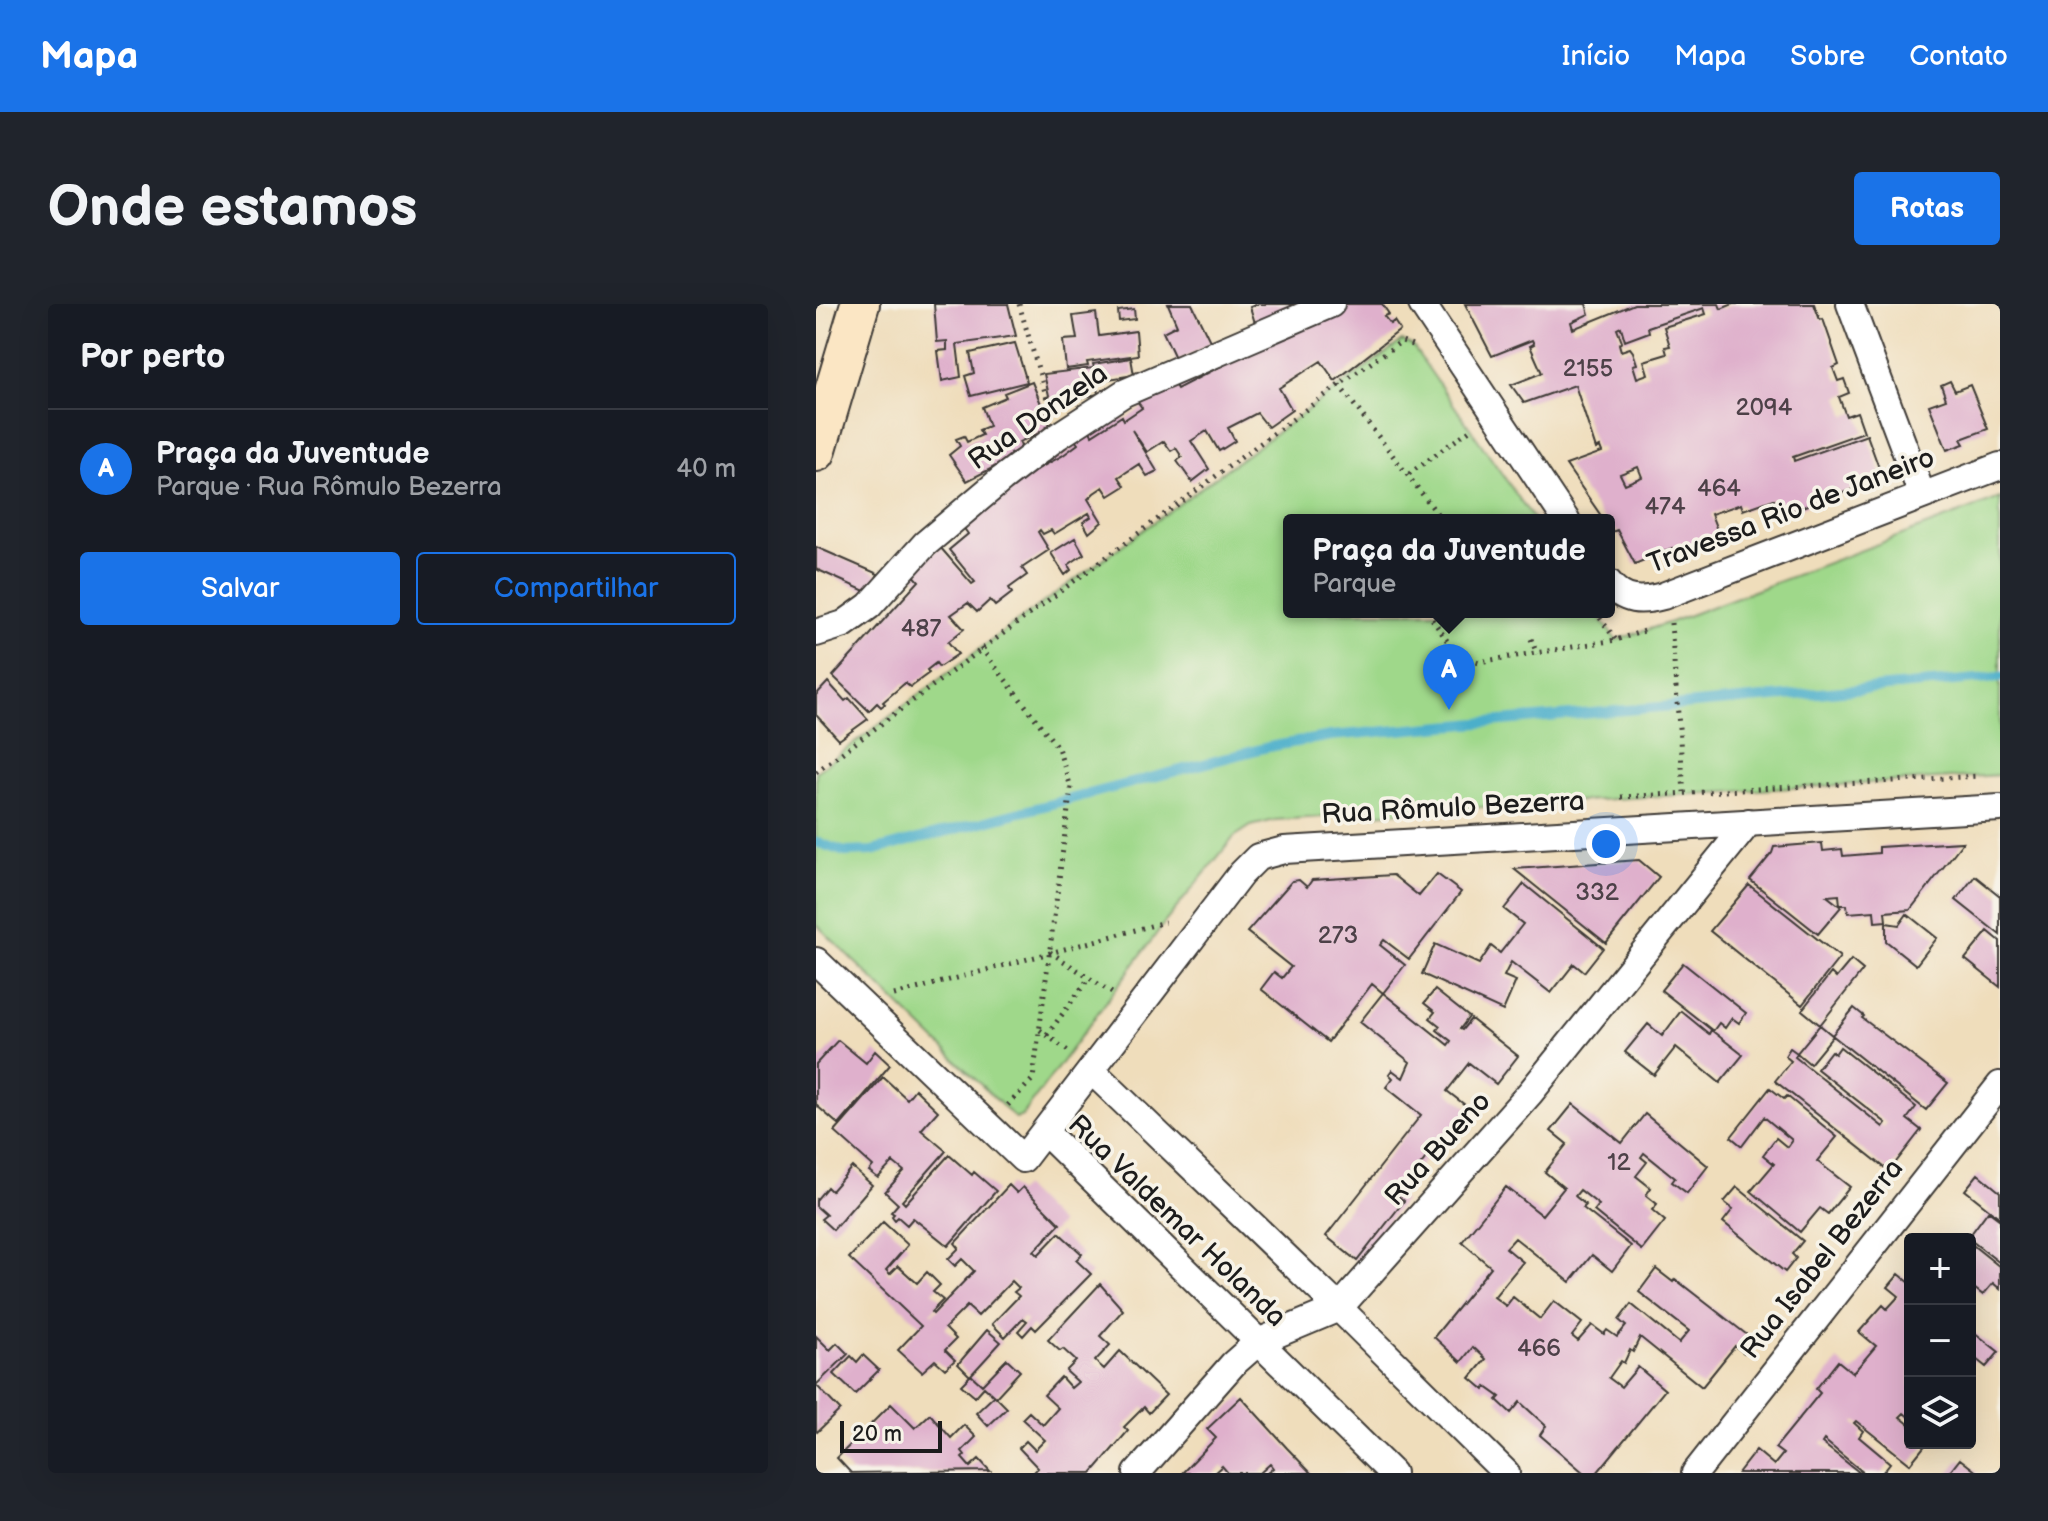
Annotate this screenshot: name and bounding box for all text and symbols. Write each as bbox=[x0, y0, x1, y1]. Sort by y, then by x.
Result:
text: Mapa bbox=[40, 34, 138, 79]
text: Início bbox=[1562, 40, 1630, 73]
text: Mapa bbox=[1674, 40, 1746, 73]
text: Sobre bbox=[1790, 40, 1865, 73]
text: Contato bbox=[1909, 40, 2008, 73]
button: Rotas bbox=[1854, 172, 2000, 245]
text: Onde estamos bbox=[48, 175, 417, 242]
text: Por perto bbox=[80, 336, 225, 377]
house number: 2155 bbox=[1563, 354, 1613, 383]
street label: Rua Donzela bbox=[962, 357, 1114, 477]
house number: 2094 bbox=[1736, 393, 1793, 422]
text: Praça da Juventude bbox=[156, 436, 429, 472]
street label: Travessa Rio de Janeiro bbox=[1643, 441, 1939, 581]
text: A bbox=[98, 454, 114, 485]
text: 40 m bbox=[676, 454, 736, 485]
text: Parque · Rua Rômulo Bezerra bbox=[156, 472, 502, 503]
house number: 464 bbox=[1697, 474, 1741, 503]
house number: 474 bbox=[1644, 492, 1686, 521]
popup bbox=[1283, 514, 1615, 618]
text: Praça da Juventude bbox=[1312, 533, 1586, 569]
button: Salvar bbox=[80, 552, 400, 625]
button: Compartilhar bbox=[416, 552, 736, 625]
text: Parque bbox=[1312, 569, 1396, 600]
house number: 487 bbox=[901, 614, 941, 643]
pin: A bbox=[1423, 644, 1475, 710]
street label: Rua Rômulo Bezerra bbox=[1321, 785, 1585, 831]
your location bbox=[1586, 824, 1626, 864]
house number: 332 bbox=[1575, 878, 1619, 907]
house number: 273 bbox=[1318, 921, 1358, 950]
street label: Rua Bueno bbox=[1378, 1085, 1498, 1213]
street label: Rua Valdemar Holanda bbox=[1061, 1108, 1293, 1334]
house number: 12 bbox=[1607, 1148, 1631, 1177]
street label: Rua Isabel Bezerra bbox=[1734, 1153, 1910, 1365]
map controls bbox=[1904, 1233, 1976, 1449]
button: + bbox=[1904, 1233, 1976, 1305]
button: − bbox=[1904, 1305, 1976, 1377]
house number: 466 bbox=[1517, 1334, 1561, 1363]
button: layers bbox=[1904, 1377, 1976, 1449]
scale bar bbox=[840, 1417, 942, 1453]
text: 20 m bbox=[852, 1421, 902, 1448]

